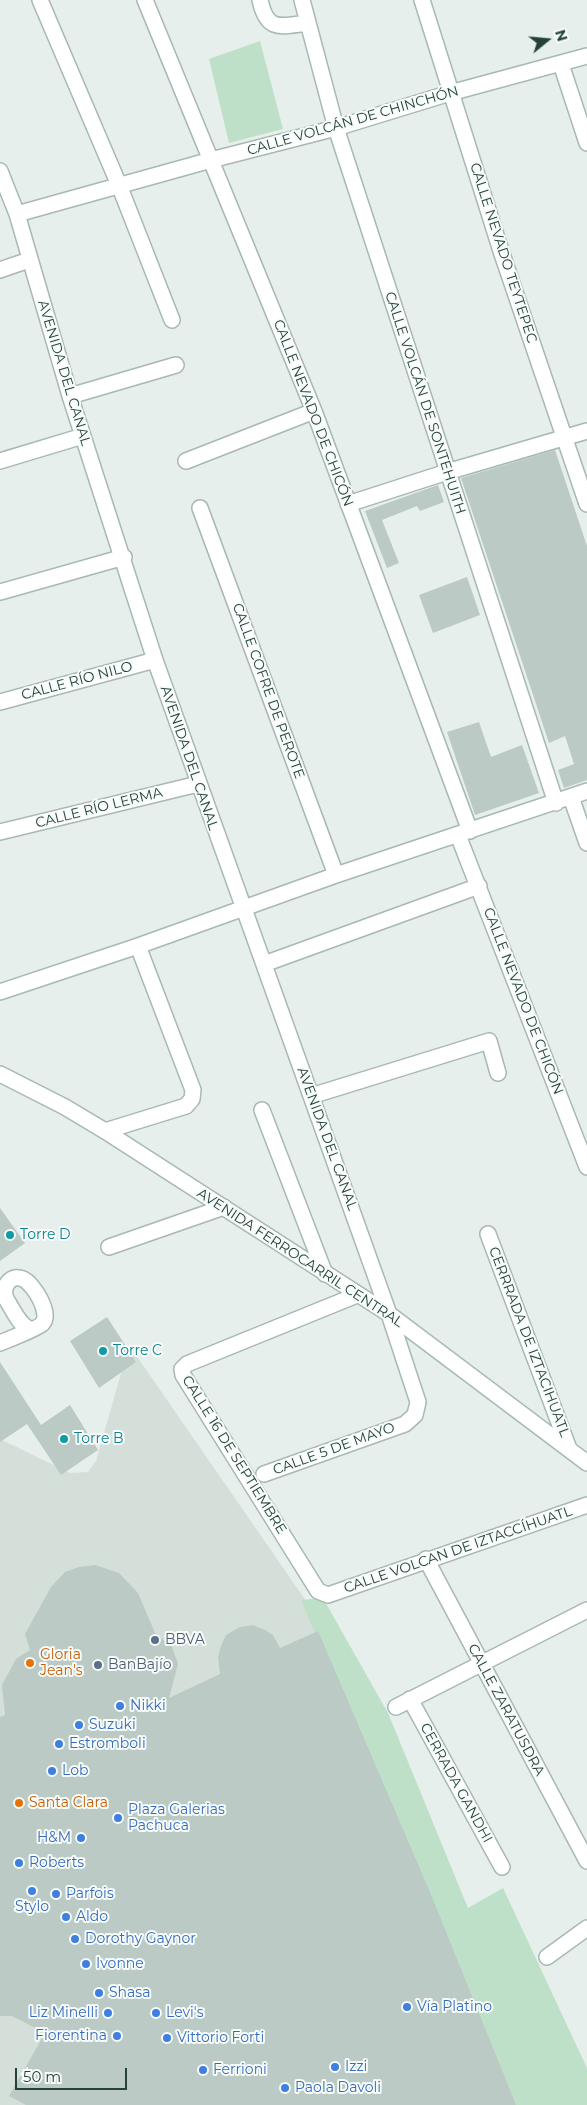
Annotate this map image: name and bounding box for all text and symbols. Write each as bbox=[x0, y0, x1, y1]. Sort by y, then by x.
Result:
north arrow bbox=[522, 15, 572, 65]
text: N bbox=[551, 28, 572, 44]
street label: CALLE VOLCÁN DE CHINCHÓN bbox=[245, 83, 461, 159]
street label: CALLE NEVADO TEYTEPEC bbox=[466, 161, 540, 345]
street label: CALLE VOLCÁN DE SONTEHUITH bbox=[381, 290, 469, 516]
street label: AVENIDA DEL CANAL bbox=[34, 298, 94, 448]
street label: CALLE NEVADO DE CHICÓN bbox=[270, 317, 356, 509]
street label: CALLE COFRE DE PEROTE bbox=[228, 601, 308, 781]
street label: CALLE RÍO NILO bbox=[20, 658, 134, 704]
street label: AVENIDA DEL CANAL bbox=[156, 684, 222, 832]
street label: CALLE RÍO LERMA bbox=[34, 784, 164, 832]
street label: CALLE NEVADO DE CHICÓN bbox=[480, 905, 566, 1097]
street label: AVENIDA DEL CANAL bbox=[293, 1065, 361, 1213]
street label: AVENIDA FERROCARRIL CENTRAL bbox=[194, 1185, 406, 1331]
place label: Torre D bbox=[20, 1227, 71, 1243]
marker: Torre D bbox=[4, 1229, 16, 1241]
street label: CERRRADA DE IZTACIHUATL bbox=[485, 1244, 573, 1440]
place label: Torre C bbox=[113, 1343, 162, 1359]
marker: Torre C bbox=[97, 1345, 109, 1357]
street label: CALLE 16 DE SEPTIEMBRE bbox=[178, 1373, 290, 1537]
street label: CALLE 5 DE MAYO bbox=[271, 1419, 397, 1479]
place label: Torre B bbox=[74, 1431, 124, 1447]
marker: Torre B bbox=[58, 1433, 70, 1445]
street label: CALLE VOLCAN DE IZTACCÍHUATL bbox=[342, 1503, 574, 1597]
place label: BBVA bbox=[165, 1632, 205, 1648]
marker: BBVA bbox=[149, 1634, 161, 1646]
street label: CALLE ZARATUSDRA bbox=[464, 1641, 548, 1779]
place label: Gloria Jean's bbox=[40, 1647, 83, 1680]
marker: Gloria Jean's bbox=[24, 1657, 36, 1669]
place label: BanBajío bbox=[108, 1657, 171, 1673]
marker: BanBajío bbox=[92, 1659, 104, 1671]
place label: Nikki bbox=[130, 1698, 166, 1714]
marker: Nikki bbox=[114, 1700, 126, 1712]
place label: Suzuki bbox=[89, 1717, 136, 1733]
marker: Suzuki bbox=[73, 1719, 85, 1731]
street label: CERRADA GANDHI bbox=[416, 1720, 496, 1846]
place label: Estromboli bbox=[69, 1736, 146, 1752]
marker: Estromboli bbox=[53, 1738, 65, 1750]
place label: Lob bbox=[62, 1763, 88, 1779]
marker: Lob bbox=[46, 1765, 58, 1777]
place label: Santa Clara bbox=[29, 1795, 108, 1811]
marker: Santa Clara bbox=[13, 1797, 25, 1809]
place label: Plaza Galerias Pachuca bbox=[128, 1802, 225, 1834]
marker: Plaza Galerias Pachuca bbox=[112, 1812, 124, 1824]
place label: H&M bbox=[37, 1830, 71, 1846]
marker: H&M bbox=[75, 1832, 87, 1844]
place label: Roberts bbox=[29, 1855, 84, 1871]
marker: Roberts bbox=[13, 1857, 25, 1869]
marker: Stylo bbox=[26, 1885, 38, 1897]
place label: Parfois bbox=[66, 1886, 114, 1902]
marker: Parfois bbox=[50, 1888, 62, 1900]
place label: Stylo bbox=[15, 1899, 49, 1915]
place label: Aldo bbox=[76, 1909, 108, 1925]
marker: Aldo bbox=[60, 1911, 72, 1923]
place label: Dorothy Gaynor bbox=[85, 1931, 196, 1947]
marker: Dorothy Gaynor bbox=[69, 1933, 81, 1945]
place label: Ivonne bbox=[96, 1956, 144, 1972]
marker: Ivonne bbox=[80, 1958, 92, 1970]
place label: Shasa bbox=[109, 1985, 150, 2001]
marker: Shasa bbox=[93, 1987, 105, 1999]
place label: Vía Platino bbox=[417, 1999, 492, 2015]
marker: Vía Platino bbox=[401, 2001, 413, 2013]
place label: Liz Minelli bbox=[29, 2005, 98, 2021]
place label: Levi's bbox=[166, 2005, 203, 2021]
marker: Liz Minelli bbox=[102, 2007, 114, 2019]
marker: Levi's bbox=[150, 2007, 162, 2019]
place label: Fiorentina bbox=[35, 2028, 107, 2044]
marker: Fiorentina bbox=[111, 2030, 123, 2042]
place label: Vittorio Forti bbox=[177, 2030, 264, 2046]
marker: Vittorio Forti bbox=[161, 2032, 173, 2044]
scale bar bbox=[18, 2058, 130, 2090]
place label: Izzi bbox=[345, 2059, 367, 2075]
marker: Izzi bbox=[329, 2061, 341, 2073]
place label: Ferrioni bbox=[213, 2062, 267, 2078]
marker: Ferrioni bbox=[197, 2064, 209, 2076]
text: 50 m bbox=[23, 2067, 61, 2086]
place label: Paola Davoli bbox=[295, 2080, 381, 2096]
marker: Paola Davoli bbox=[279, 2082, 291, 2094]

